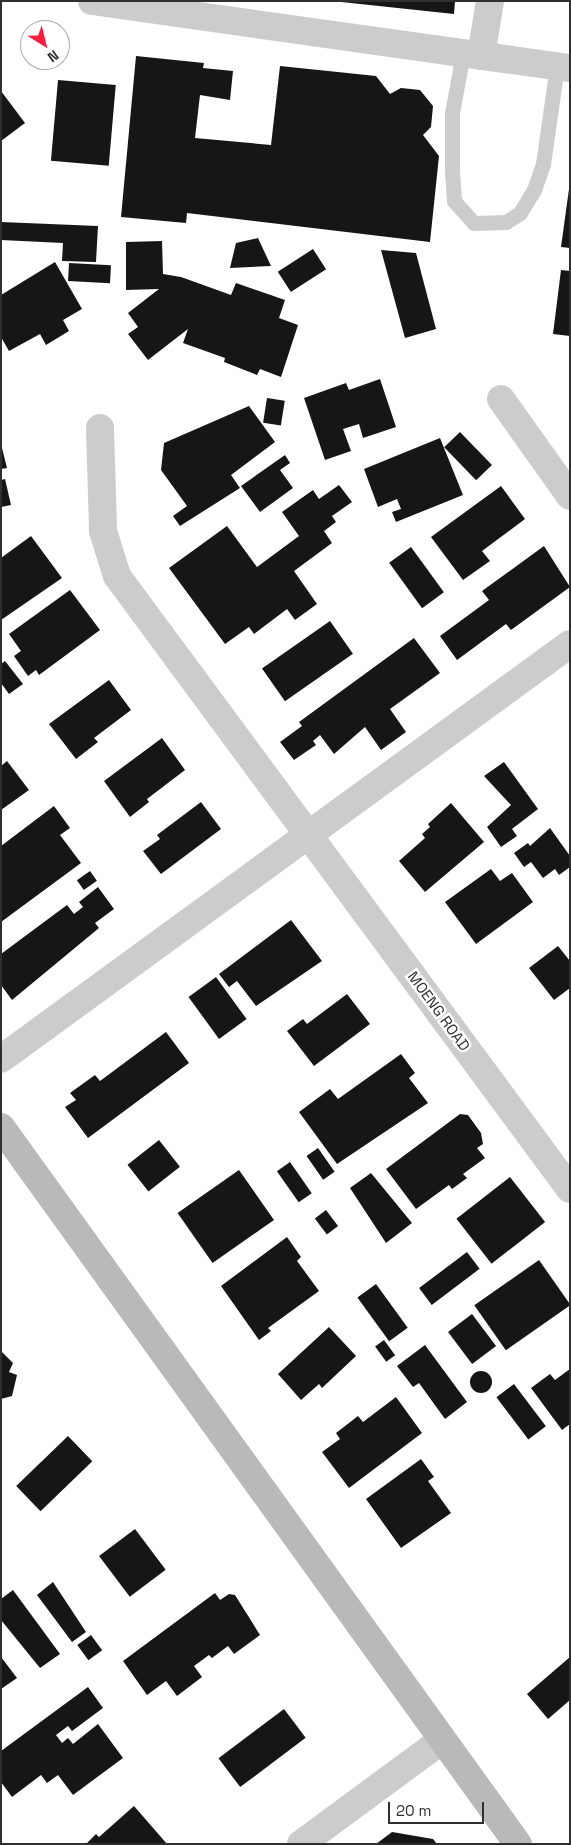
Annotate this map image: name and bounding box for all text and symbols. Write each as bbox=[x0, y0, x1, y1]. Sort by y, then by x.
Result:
north arrow bbox=[20, 20, 70, 70]
text: N bbox=[44, 46, 62, 66]
street label: MOENG ROAD bbox=[404, 968, 474, 1054]
scale bar bbox=[391, 1792, 487, 1824]
text: 20 m bbox=[396, 1801, 431, 1820]

